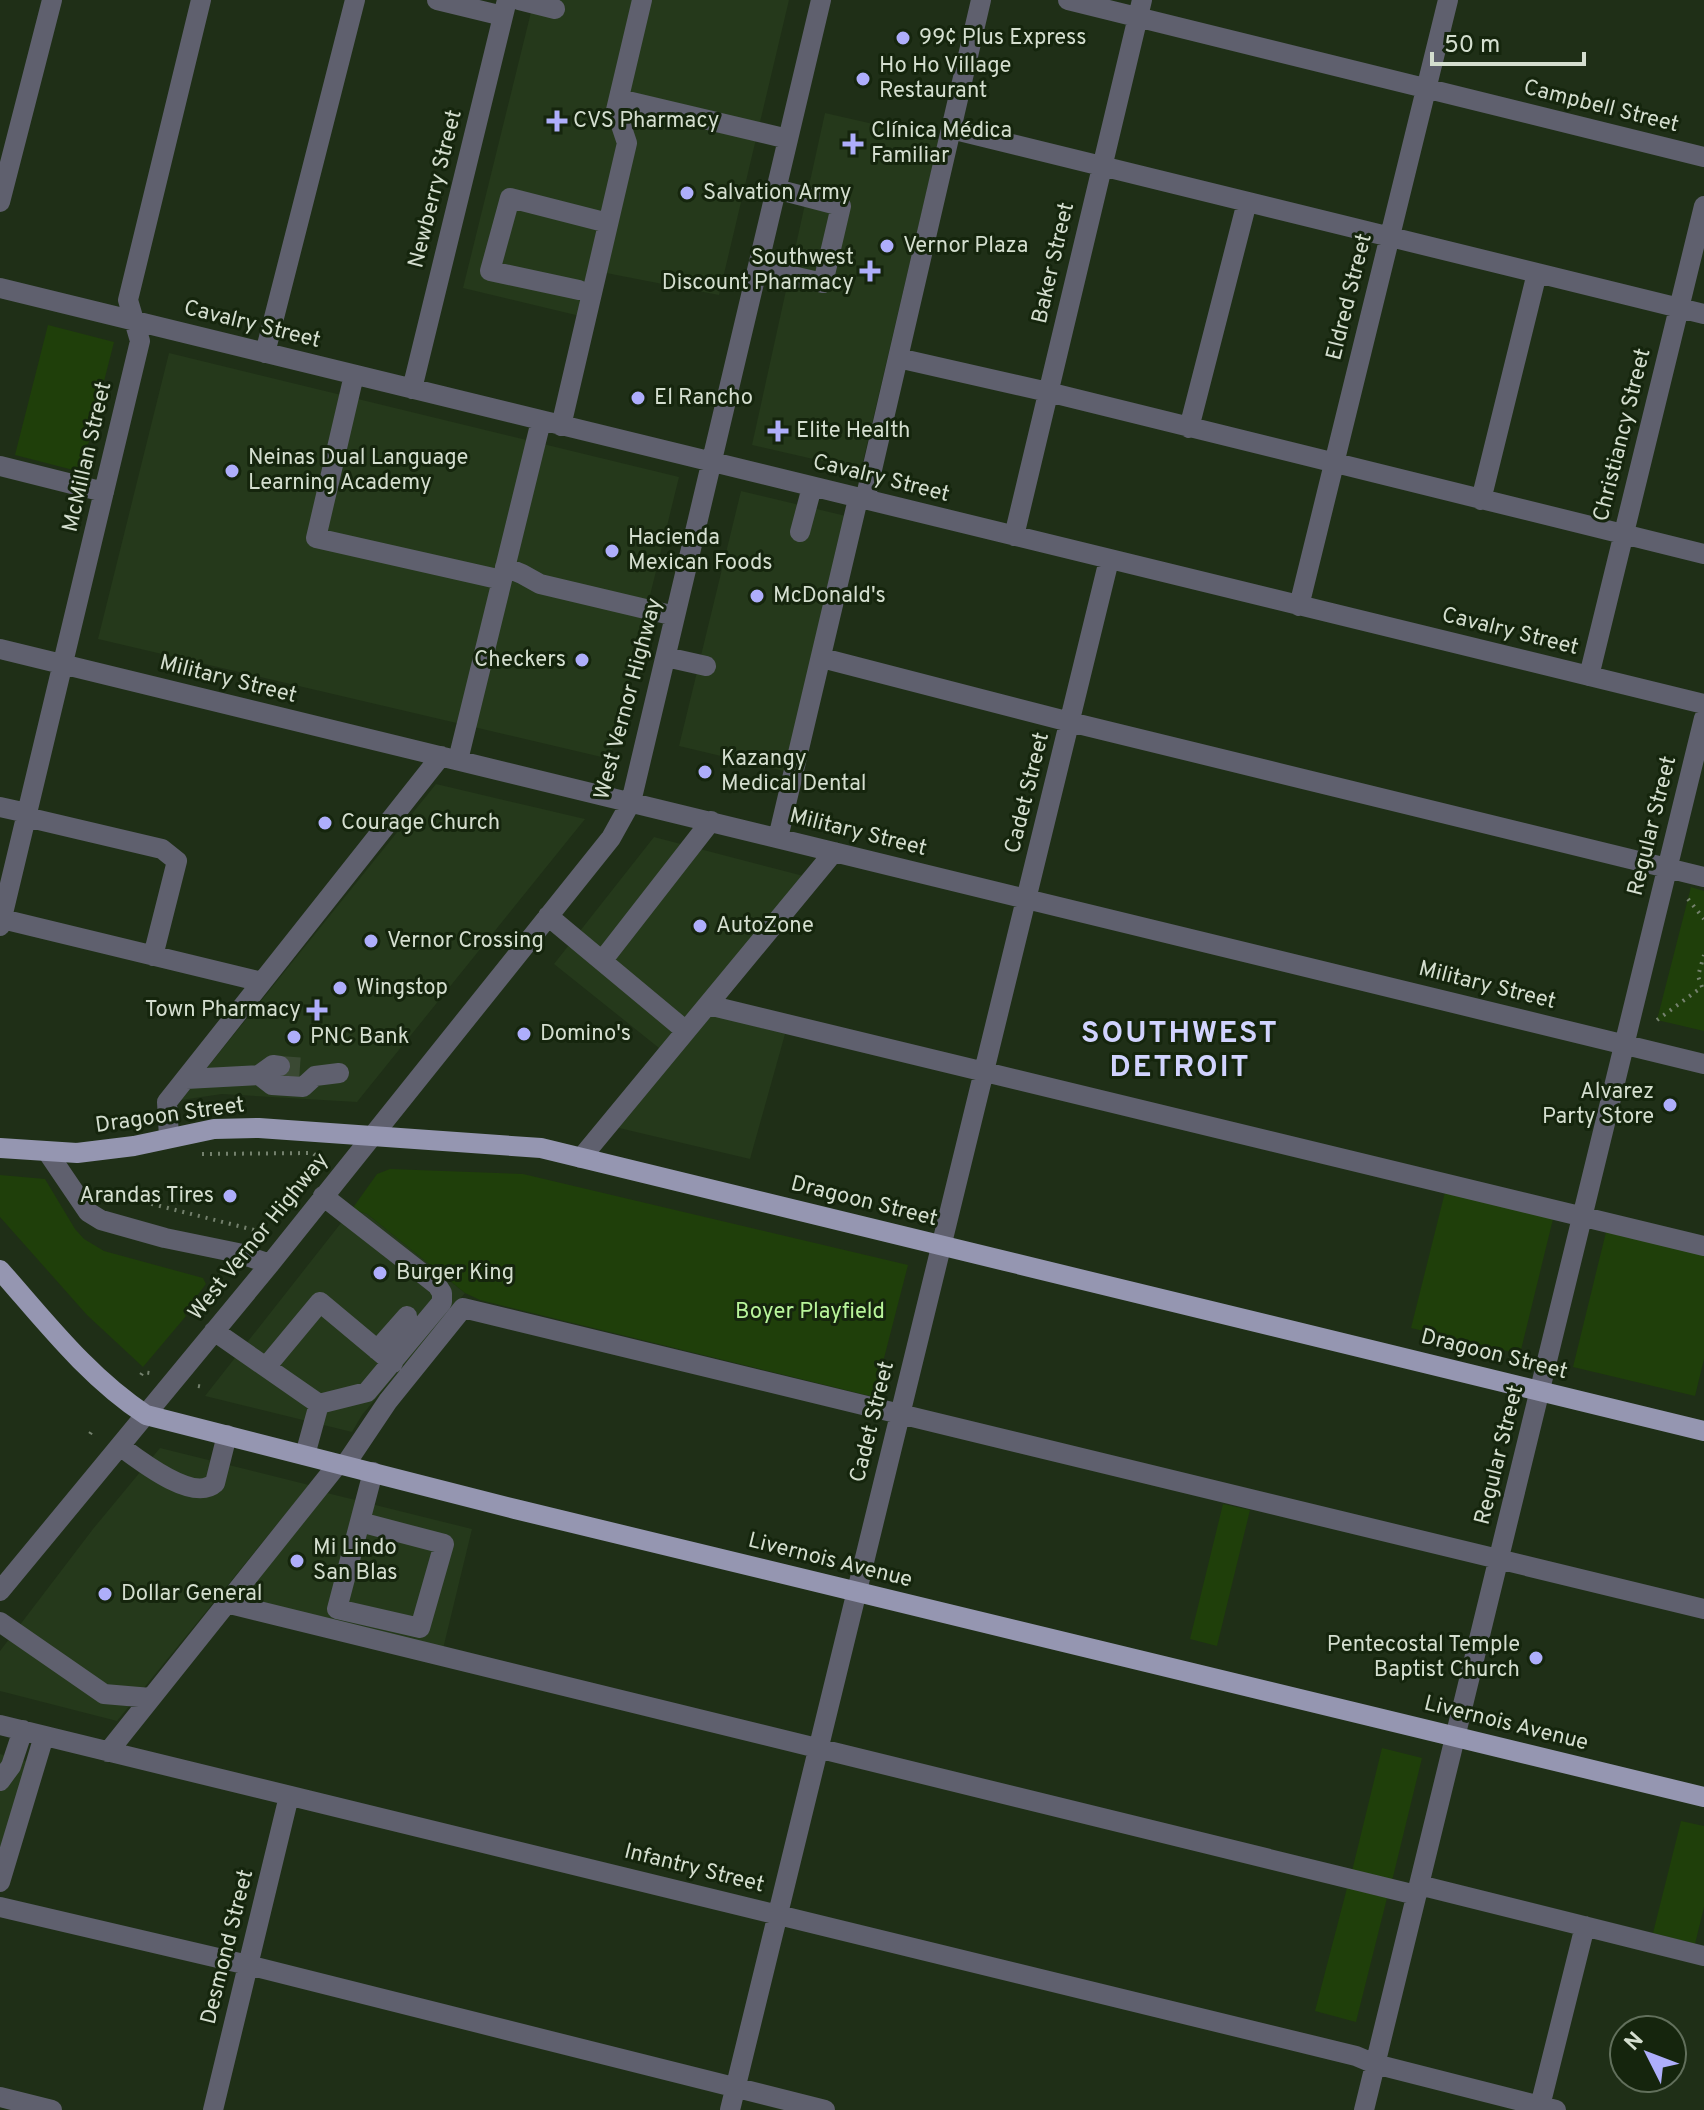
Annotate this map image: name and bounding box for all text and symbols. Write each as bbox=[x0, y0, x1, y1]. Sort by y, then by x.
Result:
scale bar bbox=[1432, 16, 1584, 66]
place label: 99¢ Plus Express bbox=[919, 25, 1087, 52]
marker: 99¢ Plus Express bbox=[894, 29, 912, 47]
text: 50 m bbox=[1444, 31, 1500, 61]
place label: Ho Ho Village Restaurant bbox=[879, 53, 1011, 105]
marker: Ho Ho Village Restaurant bbox=[854, 70, 872, 88]
street label: Campbell Street bbox=[1520, 75, 1682, 139]
street label: Newberry Street bbox=[403, 107, 469, 271]
place label: CVS Pharmacy bbox=[573, 108, 719, 135]
marker: CVS Pharmacy bbox=[548, 112, 566, 130]
place label: Clínica Médica Familiar bbox=[871, 118, 1012, 170]
marker: Clínica Médica Familiar bbox=[842, 133, 864, 155]
place label: Salvation Army bbox=[703, 180, 852, 207]
marker: Salvation Army bbox=[678, 184, 696, 202]
street label: Baker Street bbox=[1027, 200, 1081, 326]
street label: Eldred Street bbox=[1321, 231, 1379, 363]
place label: Vernor Plaza bbox=[903, 233, 1028, 260]
marker: Vernor Plaza bbox=[878, 237, 896, 255]
place label: Southwest Discount Pharmacy bbox=[662, 245, 854, 297]
marker: Southwest Discount Pharmacy bbox=[861, 262, 879, 280]
street label: Cavalry Street bbox=[181, 295, 323, 355]
street label: Christiancy Street bbox=[1588, 346, 1658, 524]
street label: McMillan Street bbox=[58, 379, 118, 535]
place label: El Rancho bbox=[654, 385, 753, 412]
marker: El Rancho bbox=[629, 389, 647, 407]
place label: Elite Health bbox=[796, 418, 910, 445]
marker: Elite Health bbox=[767, 420, 789, 442]
place label: Neinas Dual Language Learning Academy bbox=[248, 445, 468, 497]
street label: Cavalry Street bbox=[810, 449, 952, 509]
marker: Neinas Dual Language Learning Academy bbox=[223, 462, 241, 480]
place label: Hacienda Mexican Foods bbox=[628, 525, 773, 577]
marker: Hacienda Mexican Foods bbox=[603, 542, 621, 560]
place label: McDonald's bbox=[773, 583, 886, 610]
marker: McDonald's bbox=[748, 587, 766, 605]
street label: West Vernor Highway bbox=[589, 595, 669, 803]
street label: Cavalry Street bbox=[1439, 602, 1581, 662]
place label: Checkers bbox=[474, 647, 566, 674]
street label: Military Street bbox=[156, 650, 300, 710]
marker: Checkers bbox=[573, 651, 591, 669]
street label: Cadet Street bbox=[1000, 729, 1056, 857]
place label: Kazangy Medical Dental bbox=[721, 746, 867, 798]
street label: Regular Street bbox=[1623, 753, 1683, 899]
marker: Kazangy Medical Dental bbox=[696, 763, 714, 781]
street label: Military Street bbox=[786, 803, 930, 863]
place label: Courage Church bbox=[341, 810, 500, 837]
marker: Courage Church bbox=[316, 814, 334, 832]
place label: AutoZone bbox=[716, 913, 814, 940]
marker: AutoZone bbox=[691, 917, 709, 935]
place label: Vernor Crossing bbox=[387, 928, 544, 955]
marker: Vernor Crossing bbox=[362, 932, 380, 950]
street label: Military Street bbox=[1415, 956, 1559, 1016]
place label: Wingstop bbox=[356, 975, 448, 1002]
marker: Wingstop bbox=[331, 979, 349, 997]
place label: Town Pharmacy bbox=[145, 997, 301, 1024]
marker: Town Pharmacy bbox=[308, 1001, 326, 1019]
district label: SOUTHWEST DETROIT bbox=[1081, 1016, 1279, 1087]
place label: Domino's bbox=[540, 1021, 631, 1048]
place label: PNC Bank bbox=[310, 1024, 409, 1051]
marker: Domino's bbox=[515, 1025, 533, 1043]
marker: PNC Bank bbox=[285, 1028, 303, 1046]
place label: Alvarez Party Store bbox=[1542, 1079, 1654, 1131]
street label: Dragoon Street bbox=[94, 1092, 246, 1140]
marker: Alvarez Party Store bbox=[1661, 1096, 1679, 1114]
street label: West Vernor Highway bbox=[183, 1148, 335, 1326]
street label: Dragoon Street bbox=[788, 1171, 940, 1233]
place label: Arandas Tires bbox=[79, 1183, 214, 1210]
marker: Arandas Tires bbox=[221, 1187, 239, 1205]
place label: Burger King bbox=[396, 1260, 514, 1287]
marker: Burger King bbox=[371, 1264, 389, 1282]
park label: Boyer Playfield bbox=[735, 1299, 885, 1326]
street label: Dragoon Street bbox=[1418, 1324, 1570, 1386]
street label: Cadet Street bbox=[845, 1358, 901, 1486]
street label: Regular Street bbox=[1470, 1382, 1530, 1528]
street label: Livernois Avenue bbox=[745, 1528, 915, 1594]
place label: Mi Lindo San Blas bbox=[313, 1535, 398, 1587]
marker: Mi Lindo San Blas bbox=[288, 1552, 306, 1570]
place label: Dollar General bbox=[121, 1581, 263, 1608]
marker: Dollar General bbox=[96, 1585, 114, 1603]
place label: Pentecostal Temple Baptist Church bbox=[1327, 1632, 1520, 1684]
marker: Pentecostal Temple Baptist Church bbox=[1527, 1649, 1545, 1667]
street label: Livernois Avenue bbox=[1421, 1691, 1591, 1757]
street label: Infantry Street bbox=[621, 1839, 767, 1899]
street label: Desmond Street bbox=[196, 1867, 260, 2027]
north arrow bbox=[1608, 2014, 1688, 2094]
text: N bbox=[1620, 2027, 1650, 2057]

